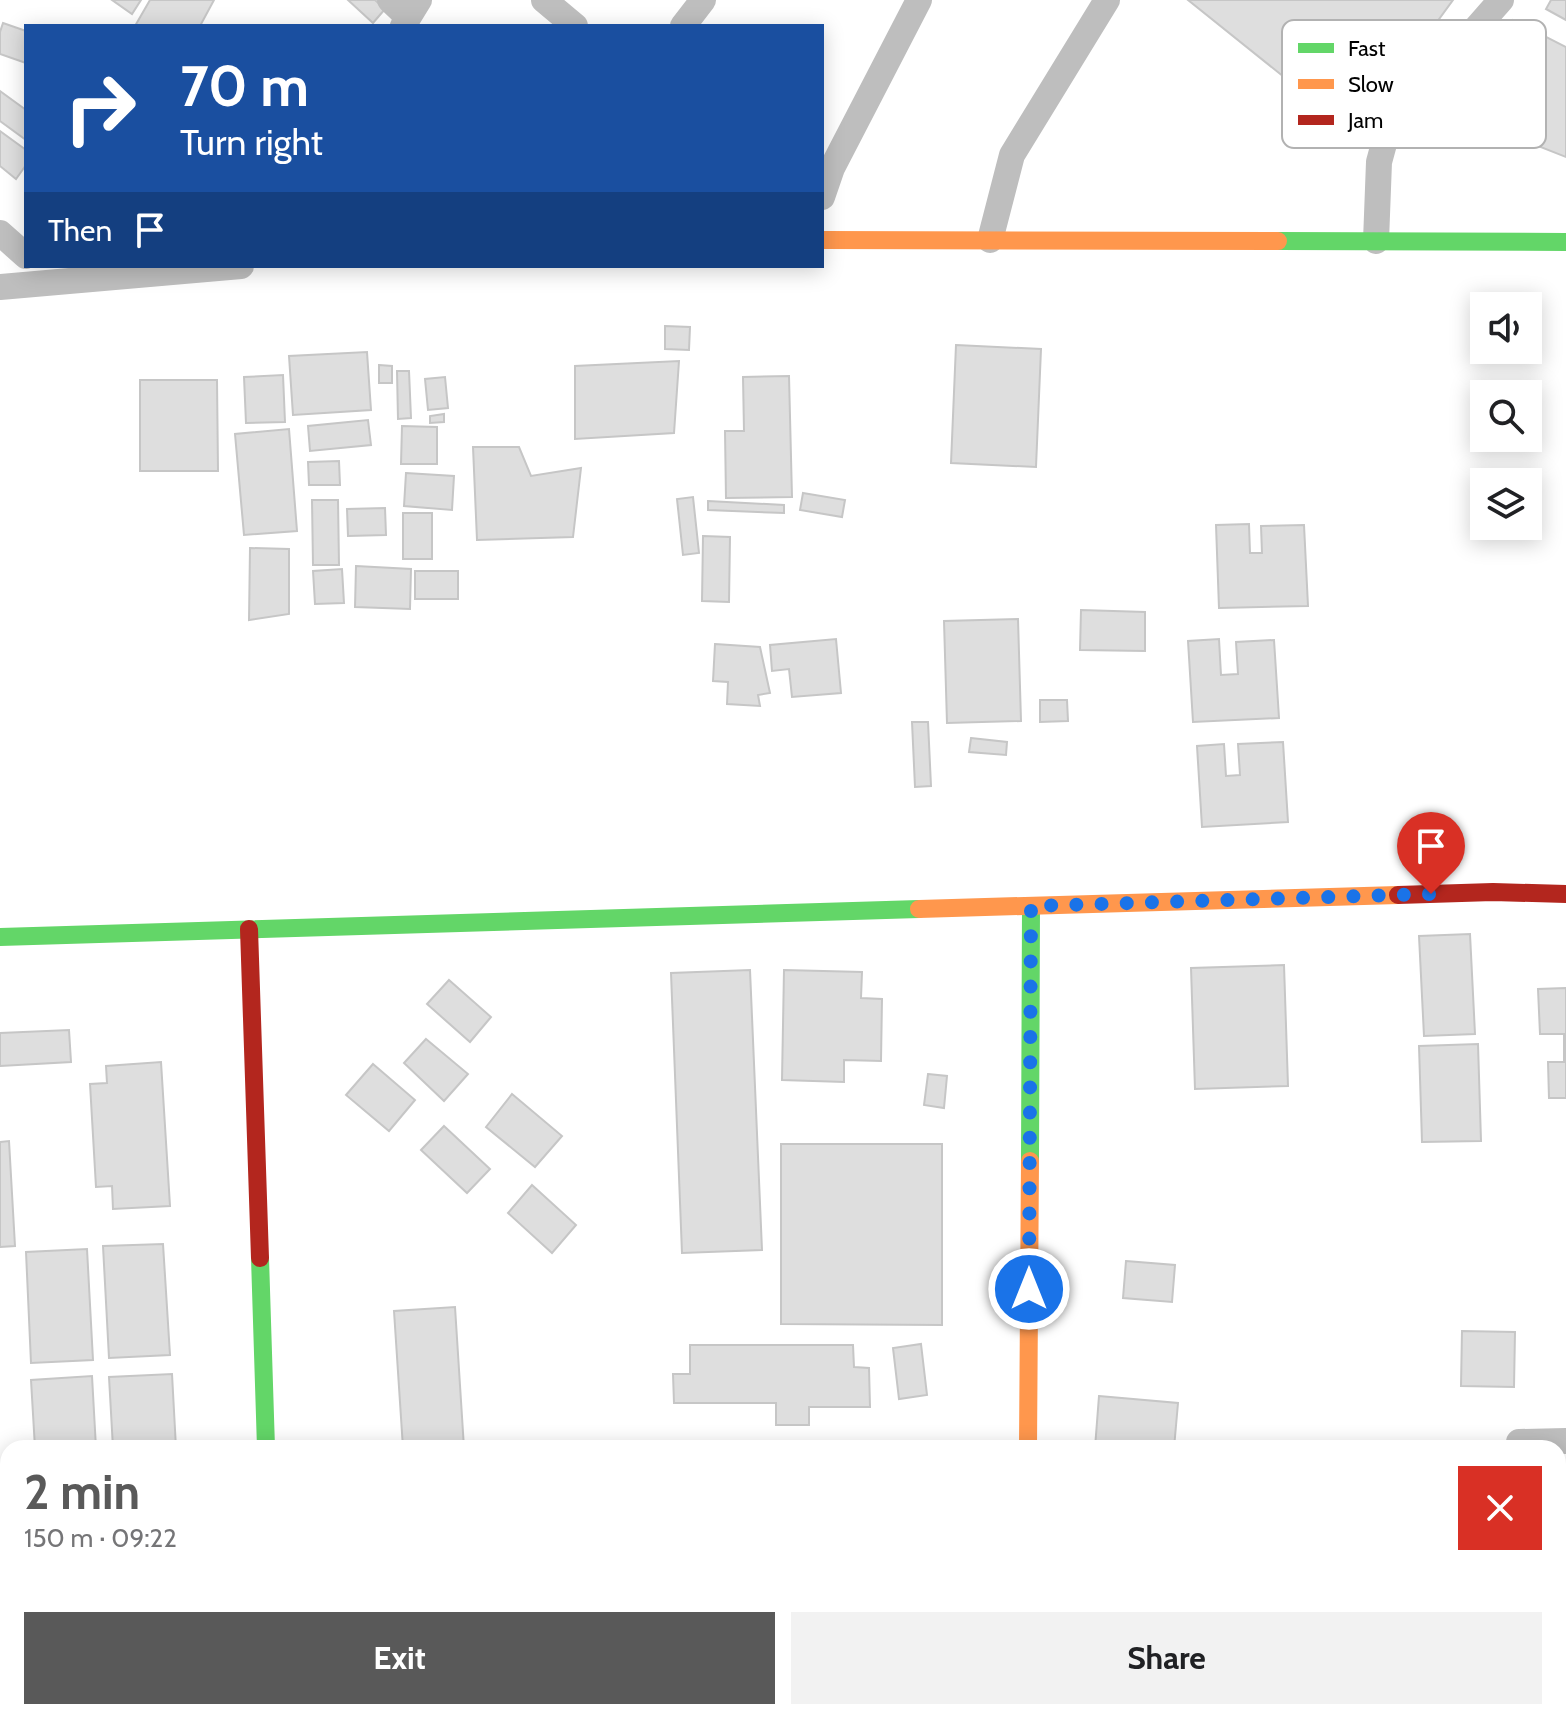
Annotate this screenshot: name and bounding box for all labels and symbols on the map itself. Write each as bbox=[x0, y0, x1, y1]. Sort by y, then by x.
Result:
legend bbox=[1282, 20, 1546, 148]
text: Fast bbox=[1348, 35, 1386, 62]
text: Slow bbox=[1348, 71, 1394, 98]
text: Jam bbox=[1347, 107, 1383, 134]
pin bbox=[1397, 812, 1465, 894]
position arrow bbox=[987, 1247, 1071, 1331]

